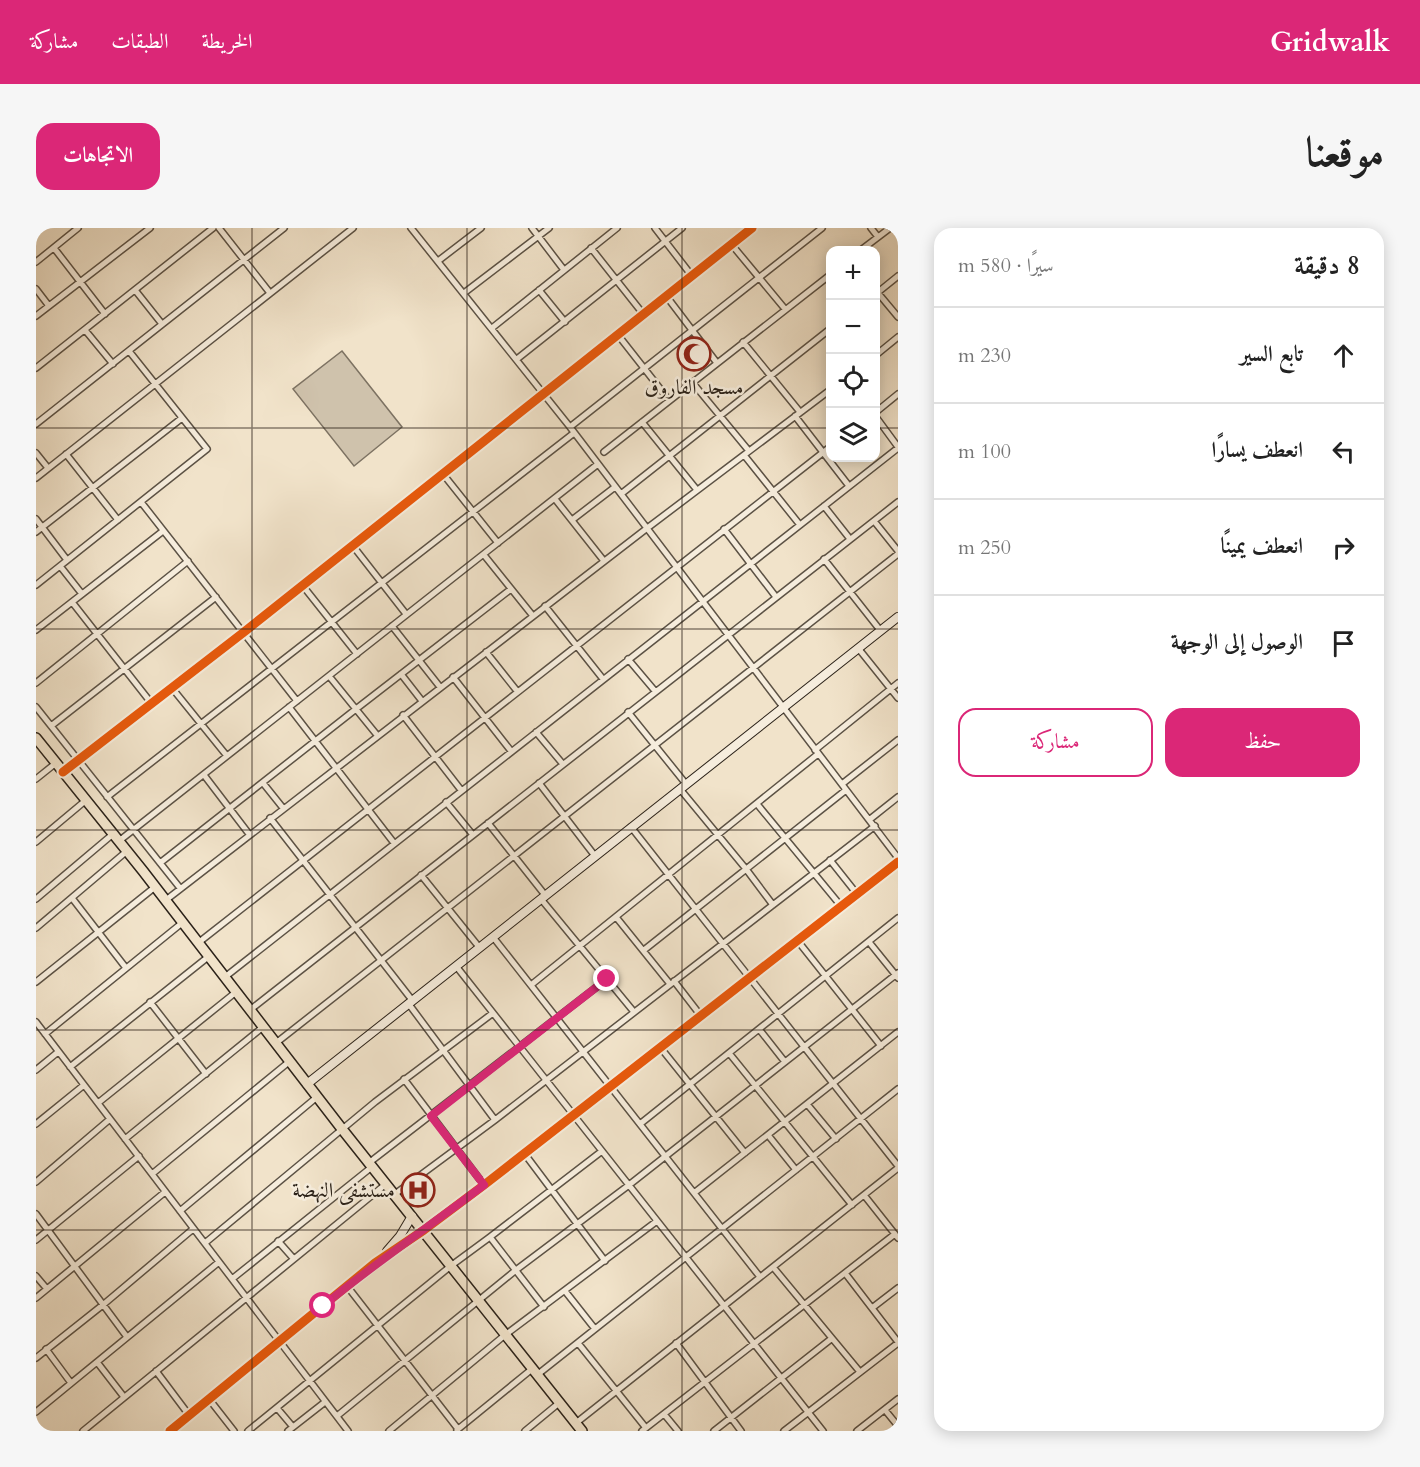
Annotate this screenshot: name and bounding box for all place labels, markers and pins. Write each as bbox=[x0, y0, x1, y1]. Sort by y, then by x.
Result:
mosque icon: مسجد الفاروق bbox=[676, 336, 712, 372]
place label: مسجد الفاروق bbox=[644, 373, 744, 402]
hospital icon: مستشفى النهضة bbox=[400, 1172, 436, 1208]
place label: مستشفى النهضة bbox=[292, 1176, 395, 1205]

